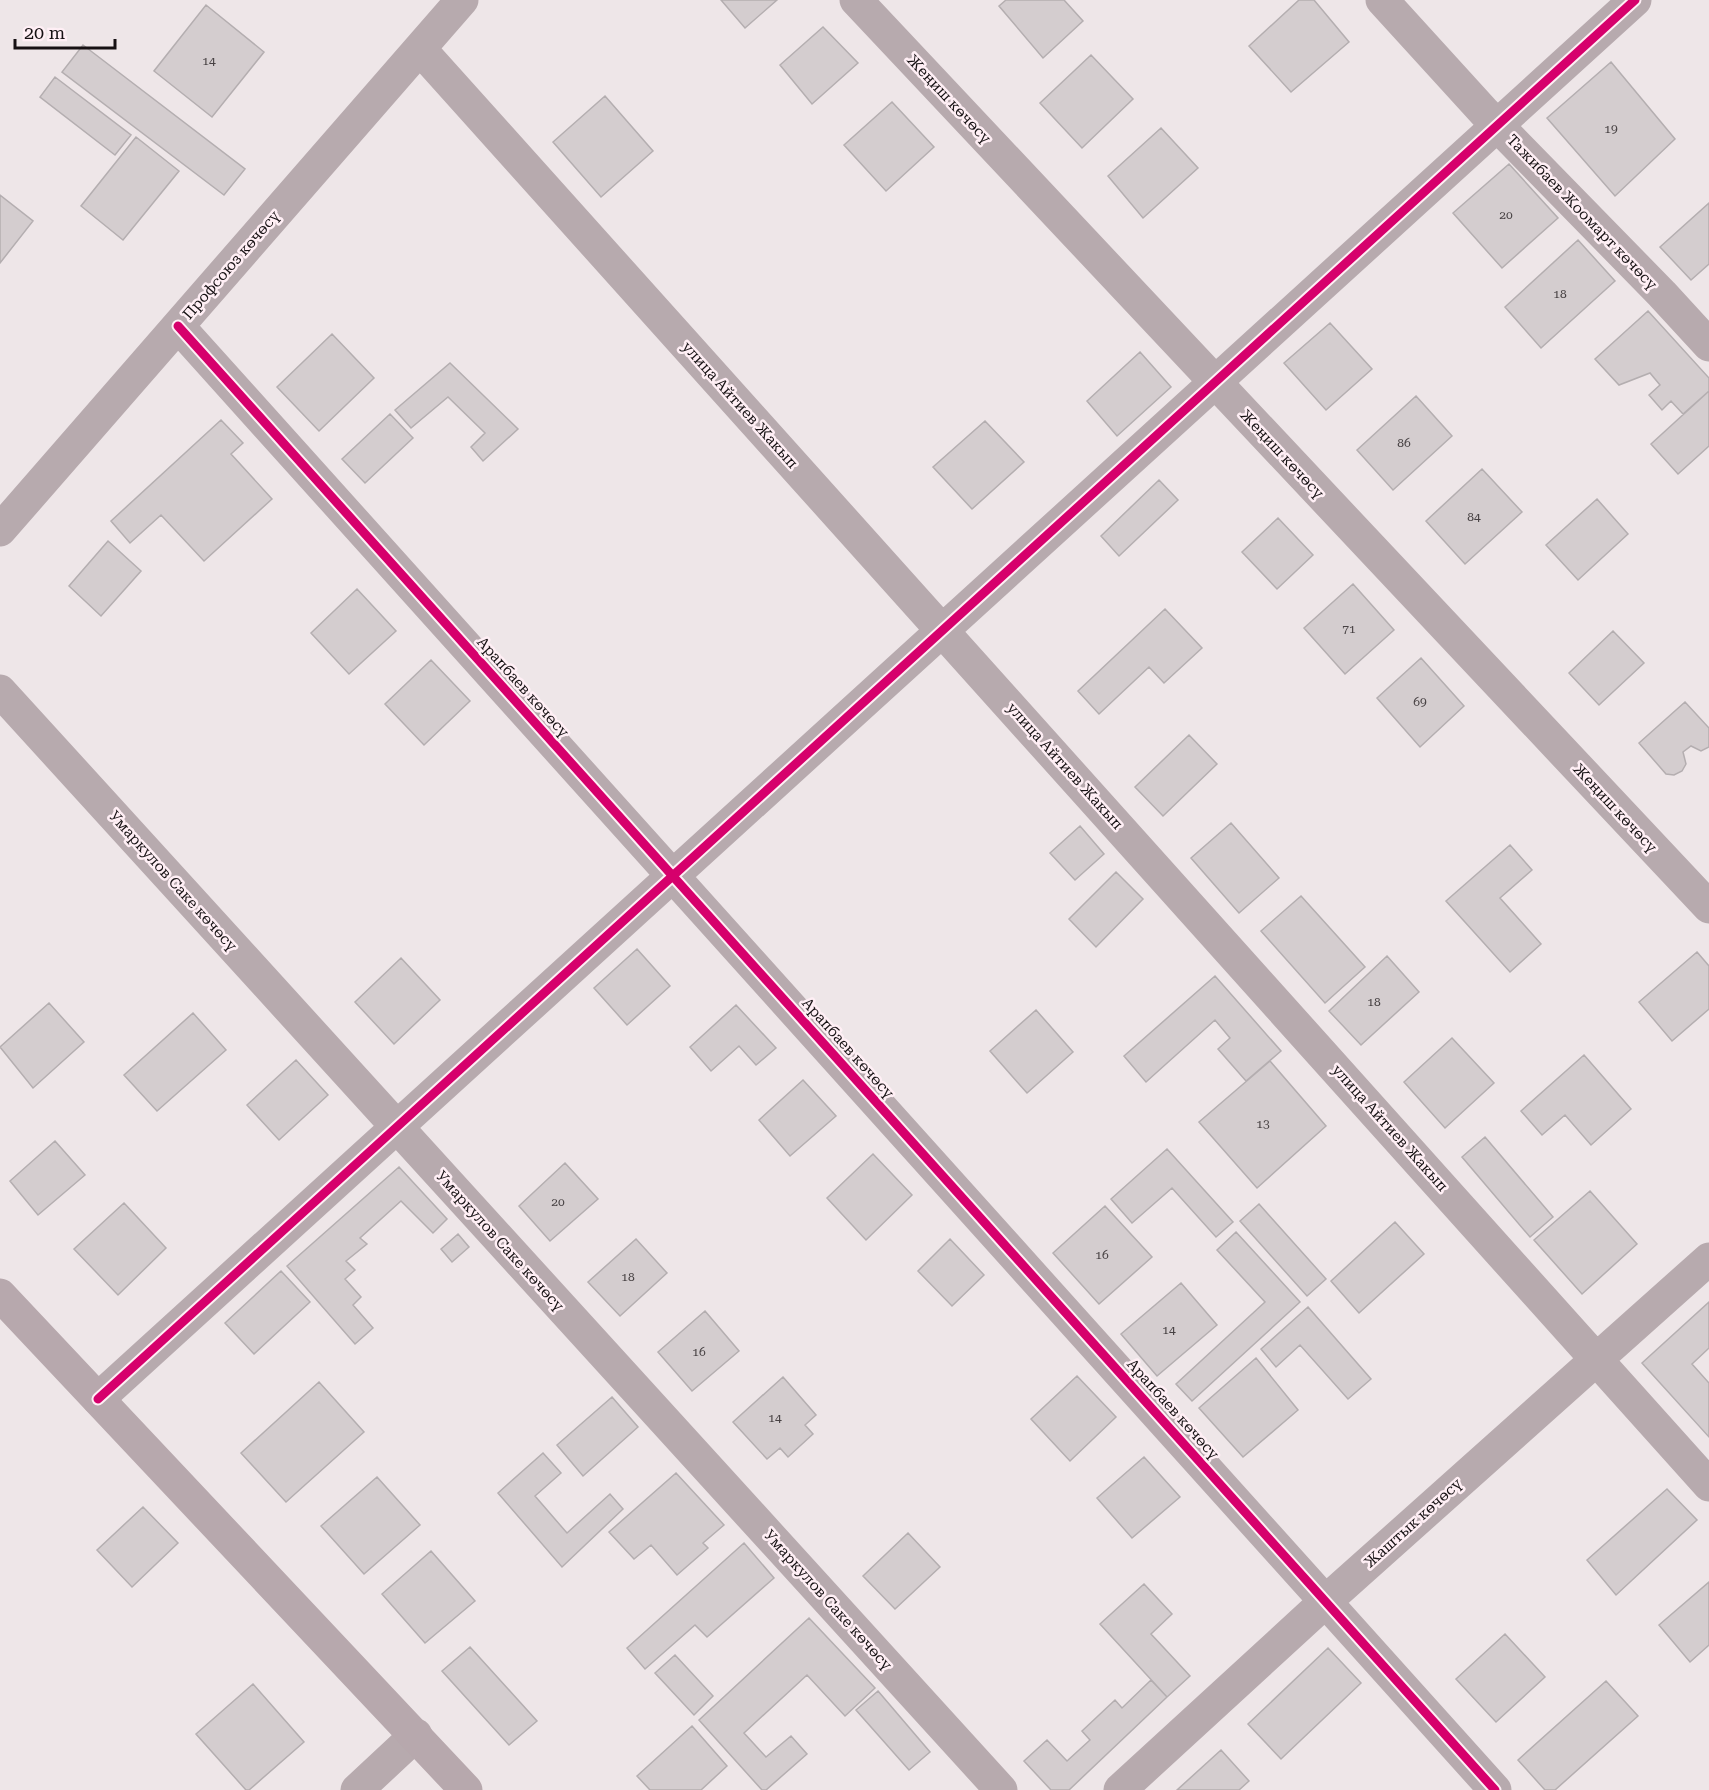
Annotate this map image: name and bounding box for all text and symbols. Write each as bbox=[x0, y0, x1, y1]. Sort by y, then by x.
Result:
scale bar bbox=[15, 12, 116, 50]
text: 20 m bbox=[24, 22, 65, 43]
street label: Жеңиш көчөсү bbox=[903, 51, 995, 147]
house number: 14 bbox=[202, 54, 216, 68]
house number: 19 bbox=[1604, 122, 1618, 136]
street label: Тажибаев Жоомарт көчөсү bbox=[1503, 131, 1661, 293]
street label: Профсоюз көчөсү bbox=[179, 207, 283, 323]
house number: 20 bbox=[1499, 208, 1513, 222]
house number: 18 bbox=[1553, 287, 1567, 301]
street label: улица Айтиев Жакып bbox=[678, 338, 802, 472]
street label: Жеңиш көчөсү bbox=[1236, 406, 1328, 502]
house number: 86 bbox=[1397, 436, 1411, 450]
house number: 84 bbox=[1467, 510, 1481, 524]
house number: 71 bbox=[1342, 622, 1356, 636]
street label: Арапбаев көчөсү bbox=[473, 633, 573, 741]
house number: 69 bbox=[1413, 695, 1427, 709]
street label: улица Айтиев Жакып bbox=[1003, 699, 1127, 833]
street label: Жеңиш көчөсү bbox=[1569, 760, 1661, 856]
street label: Умаркулов Саке көчөсү bbox=[105, 807, 241, 955]
street label: Арапбаев көчөсү bbox=[798, 994, 898, 1102]
house number: 18 bbox=[1367, 995, 1381, 1009]
street label: улица Айтиев Жакып bbox=[1328, 1061, 1452, 1195]
house number: 13 bbox=[1256, 1117, 1270, 1131]
street label: Умаркулов Саке көчөсү bbox=[432, 1167, 568, 1315]
house number: 20 bbox=[551, 1195, 565, 1209]
house number: 16 bbox=[1095, 1248, 1109, 1262]
house number: 18 bbox=[621, 1270, 635, 1284]
house number: 14 bbox=[1162, 1323, 1176, 1337]
house number: 16 bbox=[692, 1345, 706, 1359]
street label: Арапбаев көчөсү bbox=[1123, 1355, 1223, 1463]
house number: 14 bbox=[768, 1411, 782, 1425]
street label: Жаштык көчөсү bbox=[1361, 1474, 1466, 1571]
street label: Умаркулов Саке көчөсү bbox=[760, 1526, 896, 1674]

